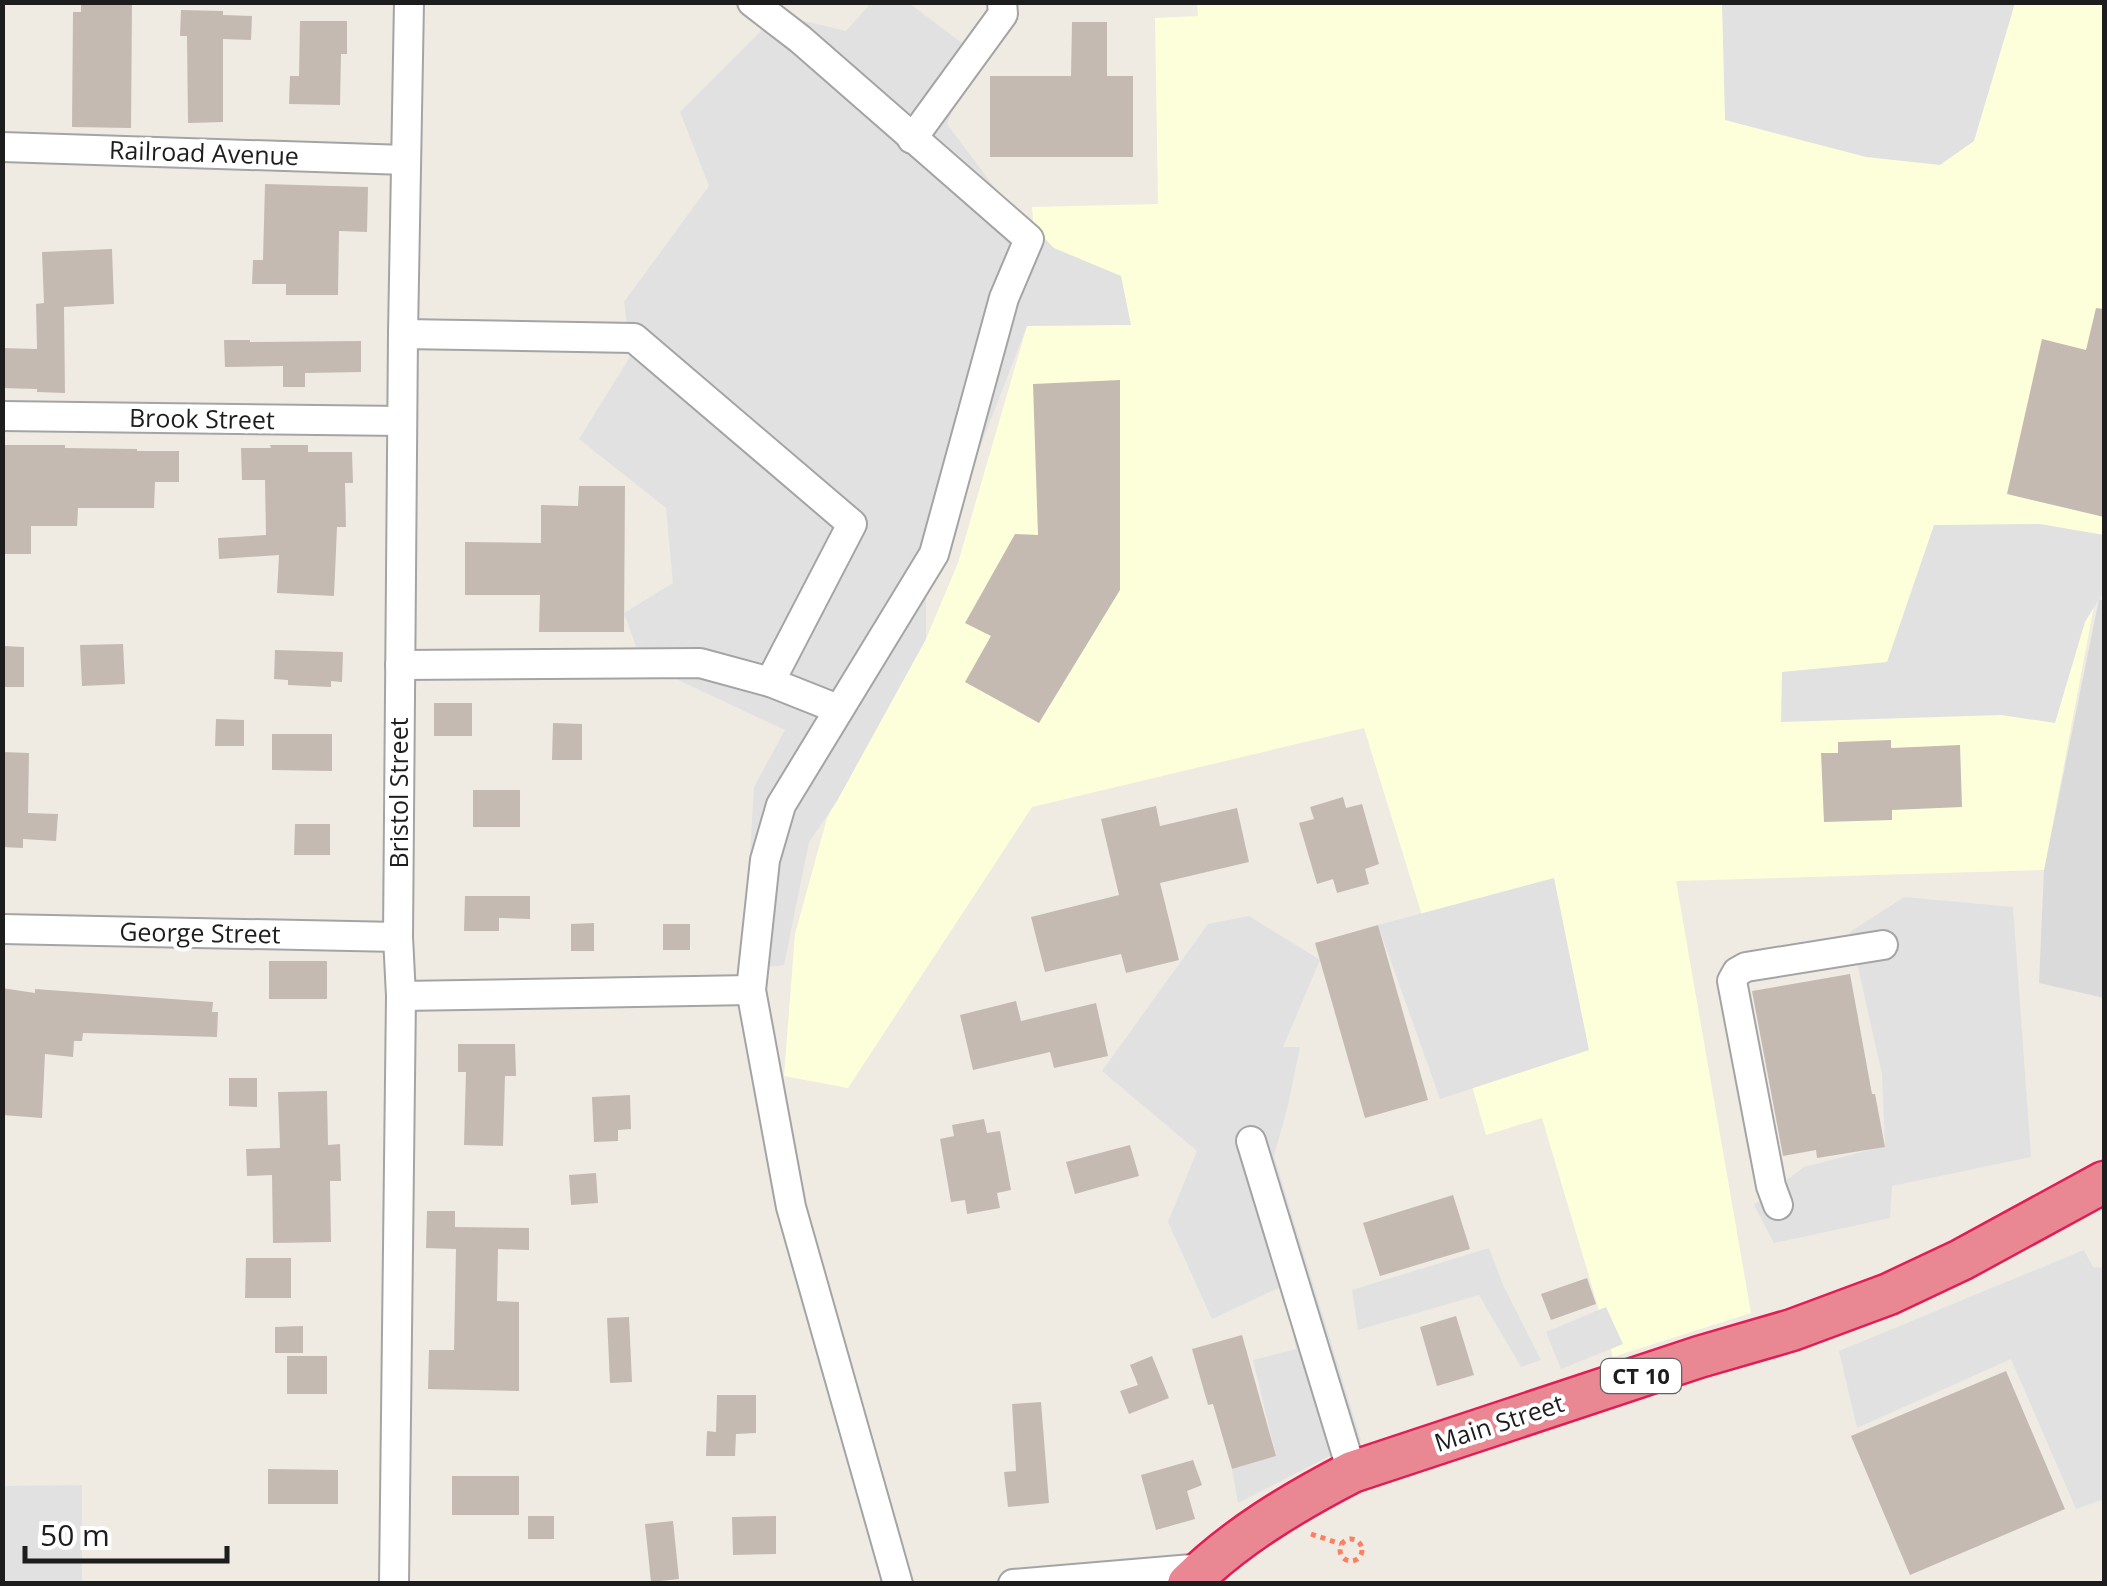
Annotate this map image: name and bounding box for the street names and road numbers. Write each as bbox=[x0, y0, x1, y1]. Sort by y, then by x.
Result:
street label: Railroad Avenue bbox=[109, 132, 300, 172]
street label: Brook Street bbox=[129, 400, 275, 436]
street label: Bristol Street bbox=[381, 717, 415, 869]
street label: George Street bbox=[119, 914, 281, 950]
road number: CT 10 bbox=[1601, 1359, 1681, 1393]
street label: Main Street bbox=[1430, 1385, 1568, 1459]

